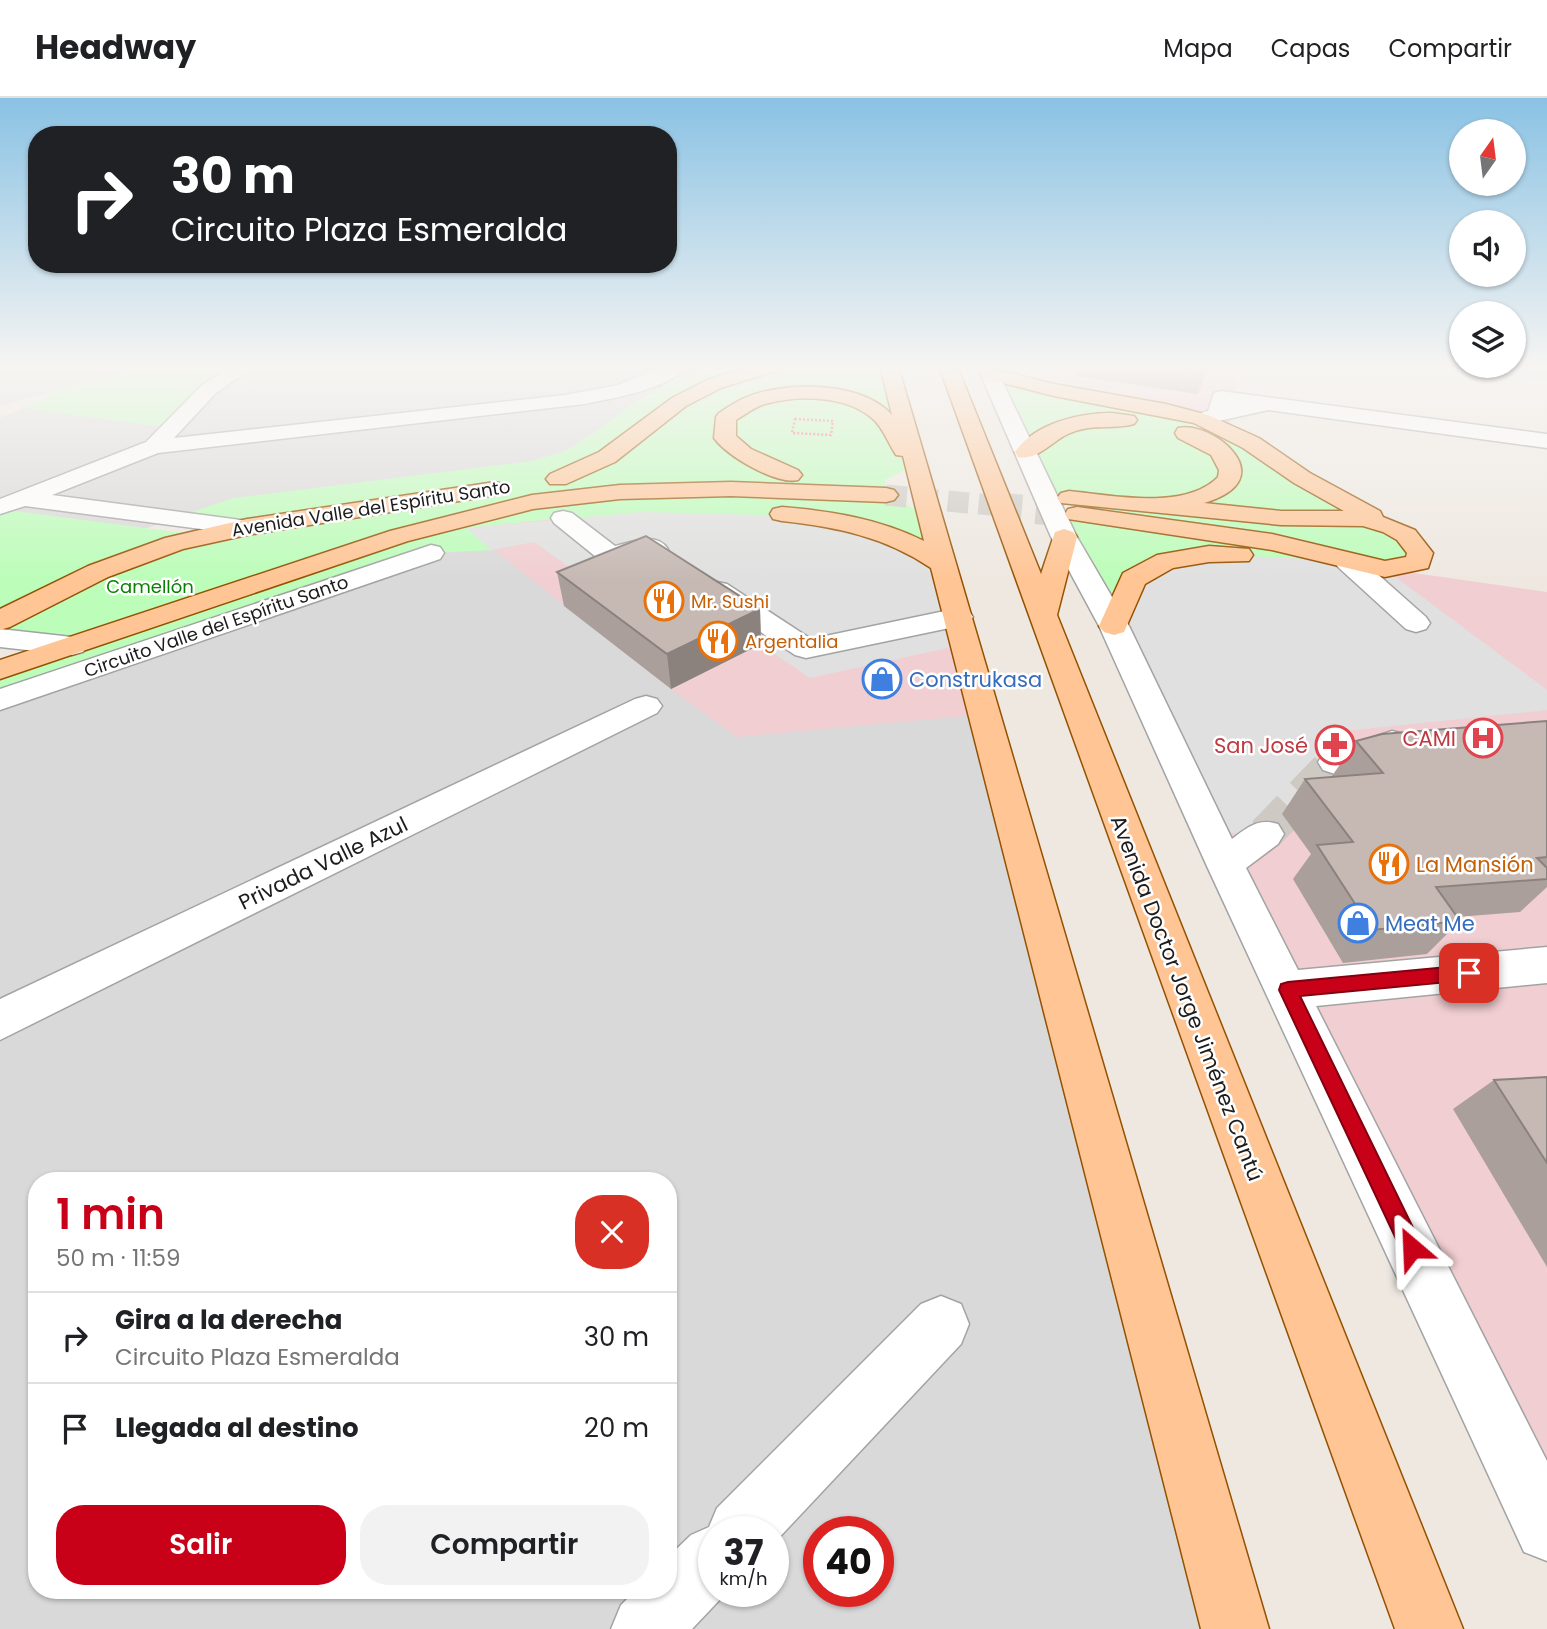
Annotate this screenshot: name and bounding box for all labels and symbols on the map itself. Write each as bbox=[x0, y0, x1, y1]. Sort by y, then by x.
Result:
north arrow bbox=[1449, 119, 1526, 196]
street label: Avenida Valle del Espíritu Santo bbox=[230, 474, 512, 542]
street label: Circuito Valle del Espíritu Santo bbox=[80, 569, 352, 683]
park label: Camellón bbox=[106, 574, 194, 599]
restaurant icon: Mr. Sushi bbox=[643, 580, 685, 622]
place label: Mr. Sushi bbox=[691, 589, 769, 614]
restaurant icon: Argentalia bbox=[697, 620, 739, 662]
place label: Argentalia bbox=[745, 629, 838, 654]
shop icon: Construkasa bbox=[861, 658, 903, 700]
place label: Construkasa bbox=[909, 665, 1042, 694]
hospital icon: CAMI bbox=[1462, 717, 1504, 759]
pharmacy icon: San José bbox=[1314, 724, 1356, 766]
place label: CAMI bbox=[1402, 724, 1456, 753]
place label: San José bbox=[1214, 731, 1308, 760]
street label: Privada Valle Azul bbox=[234, 809, 412, 917]
street label: Avenida Doctor Jorge Jiménez Cantú bbox=[1104, 811, 1270, 1185]
restaurant icon: La Mansión bbox=[1368, 843, 1410, 885]
place label: La Mansión bbox=[1416, 850, 1534, 879]
shop icon: Meat Me bbox=[1337, 902, 1379, 944]
place label: Meat Me bbox=[1385, 909, 1475, 938]
pin bbox=[1439, 943, 1499, 1003]
position arrow bbox=[1375, 1211, 1449, 1285]
speed limit sign: 40 bbox=[803, 1516, 894, 1607]

